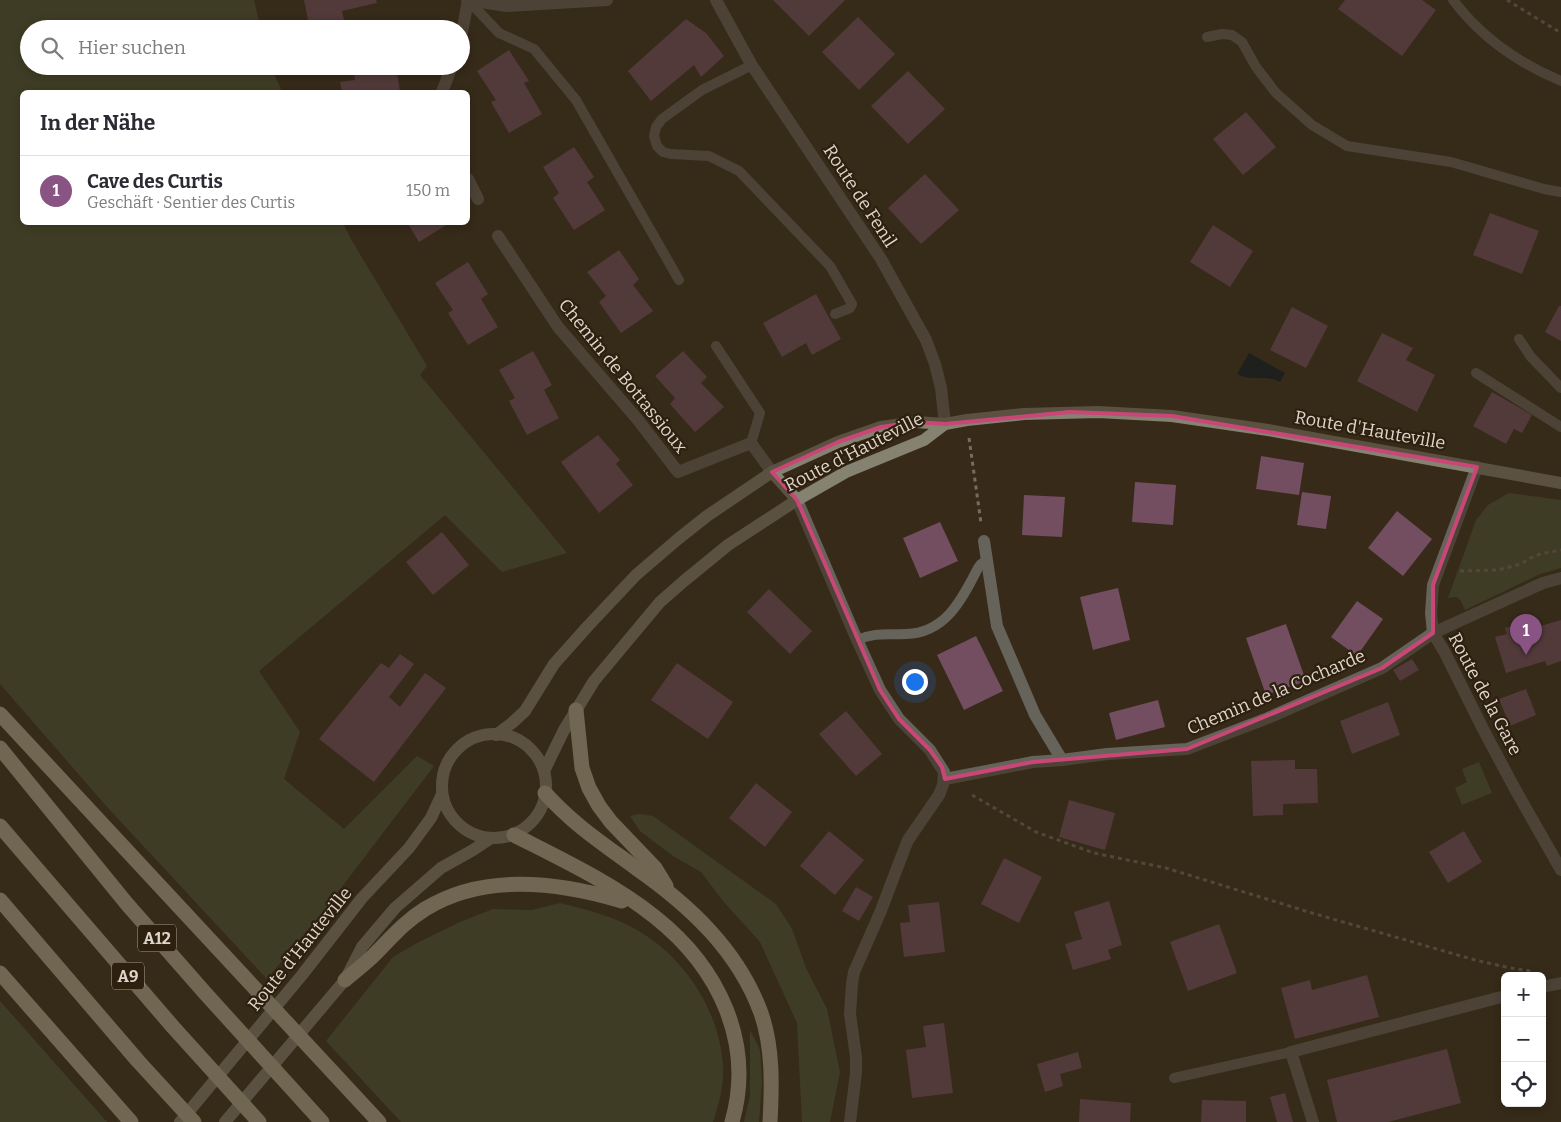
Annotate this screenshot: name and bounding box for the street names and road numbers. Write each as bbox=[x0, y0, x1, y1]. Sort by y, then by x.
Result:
street label: Route de Fenil bbox=[819, 141, 901, 251]
street label: Chemin de Bottassioux bbox=[554, 294, 692, 458]
street label: Route d'Hauteville bbox=[1293, 406, 1447, 454]
street label: Route d'Hauteville bbox=[781, 407, 927, 497]
street label: Route de la Gare bbox=[1443, 629, 1527, 759]
street label: Chemin de la Cocharde bbox=[1183, 644, 1369, 740]
street label: Route d'Hauteville bbox=[243, 883, 357, 1015]
road number: A12 bbox=[138, 924, 176, 951]
road number: A9 bbox=[112, 962, 144, 989]

